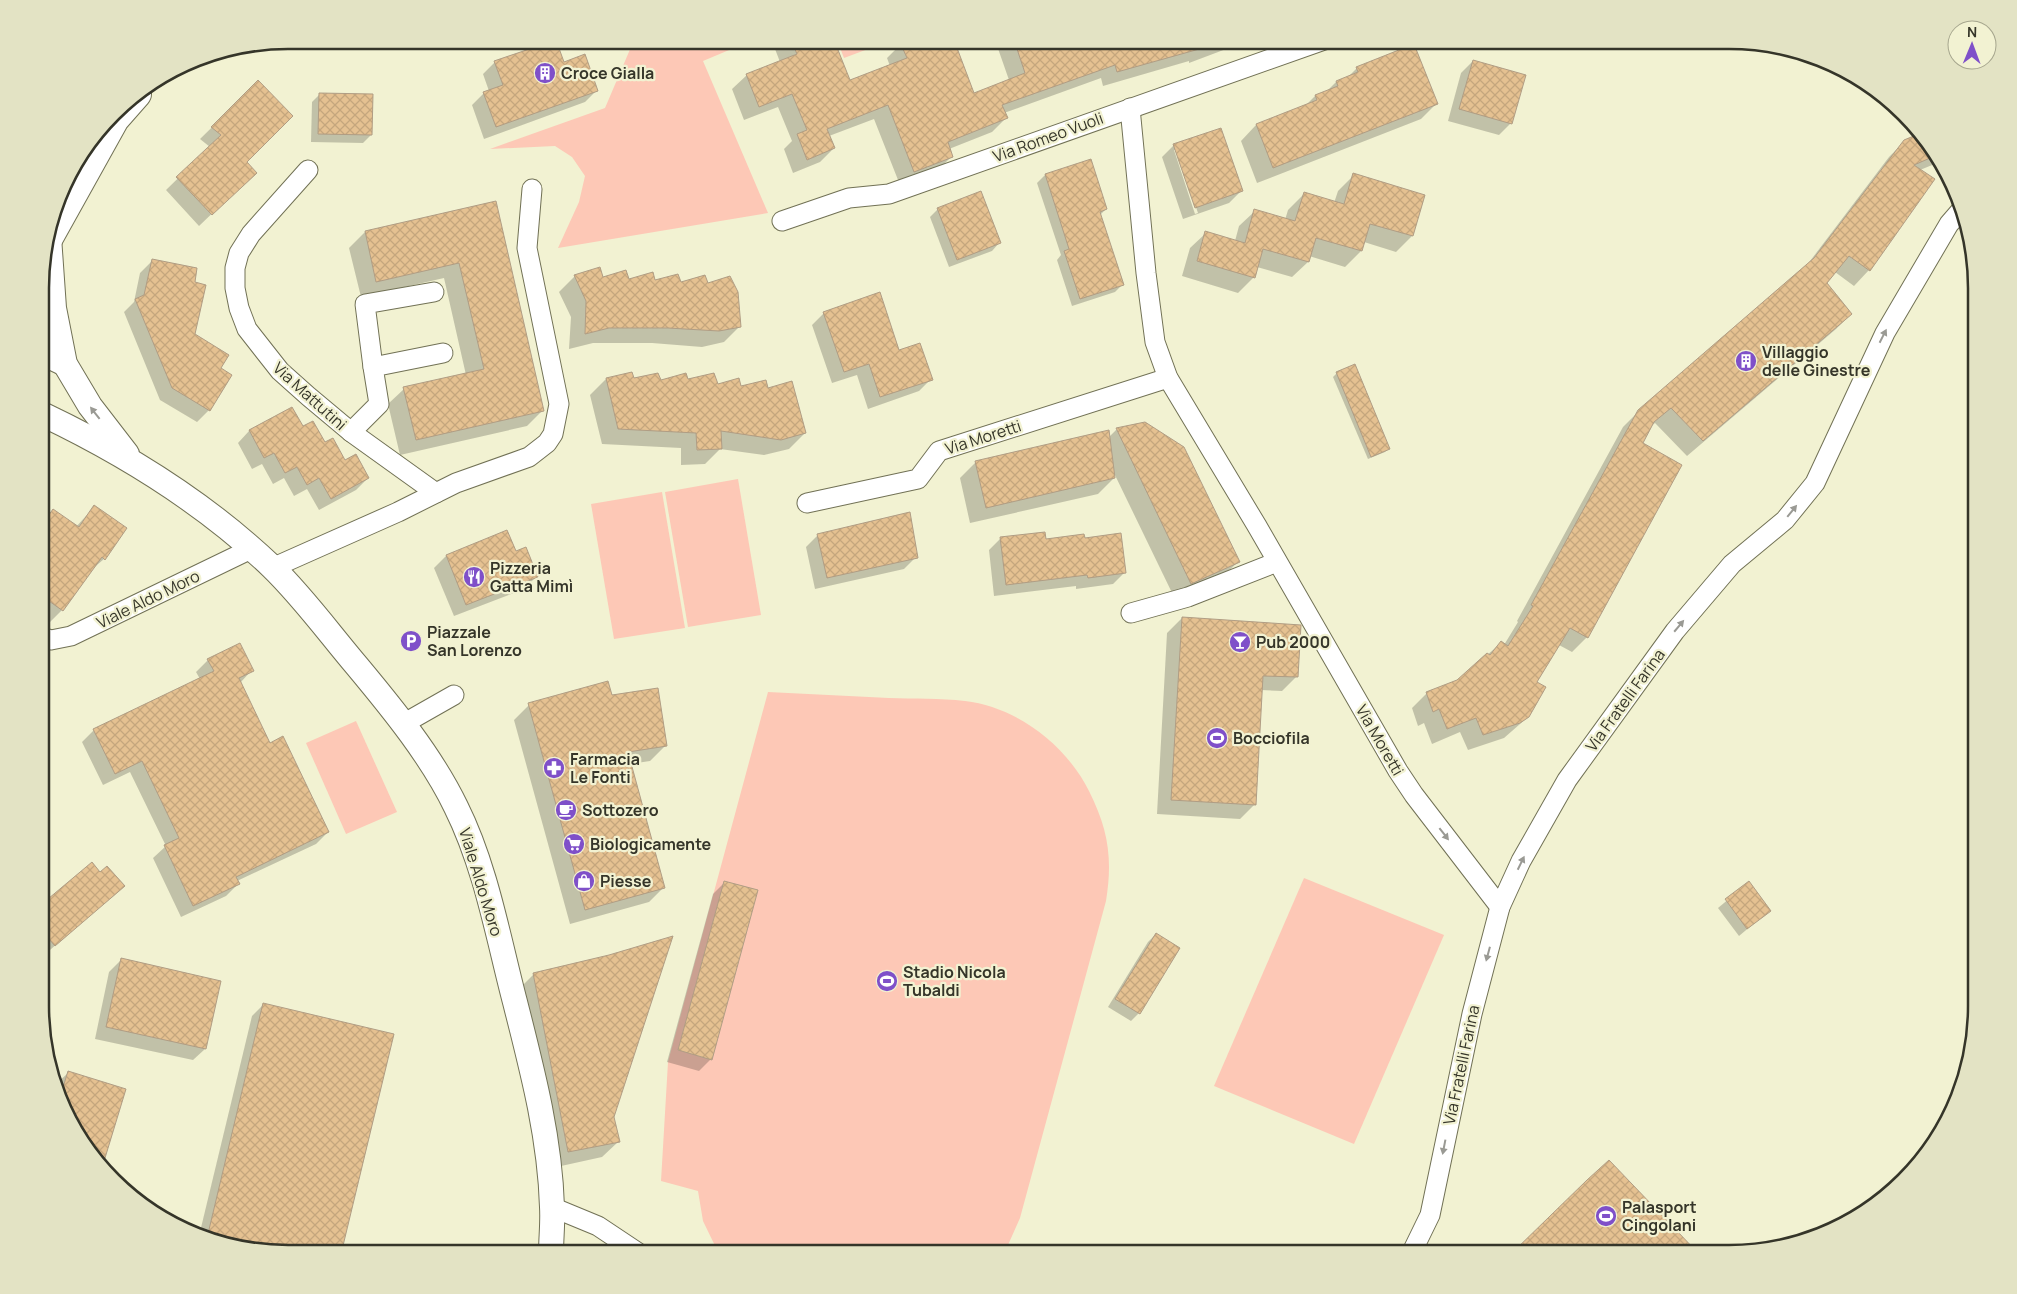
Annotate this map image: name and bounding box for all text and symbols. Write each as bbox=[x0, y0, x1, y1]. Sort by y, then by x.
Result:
north arrow bbox=[1947, 20, 1997, 70]
text: N bbox=[1967, 22, 1977, 41]
building icon: Croce Gialla bbox=[533, 61, 557, 85]
place label: Croce Gialla bbox=[561, 62, 654, 84]
street label: Via Romeo Vuoli bbox=[990, 107, 1106, 167]
one-way arrow bbox=[1879, 329, 1887, 344]
place label: Villaggio delle Ginestre bbox=[1762, 341, 1871, 381]
building icon: Villaggio delle Ginestre bbox=[1734, 349, 1758, 373]
street label: Via Mattutini bbox=[268, 357, 352, 435]
one-way arrow bbox=[90, 407, 101, 420]
street label: Via Moretti bbox=[942, 414, 1024, 460]
one-way arrow bbox=[1787, 504, 1798, 517]
place label: Pizzeria Gatta Mimì bbox=[490, 557, 573, 597]
street label: Viale Aldo Moro bbox=[93, 565, 203, 633]
restaurant icon: Pizzeria Gatta Mimì bbox=[462, 565, 486, 589]
place label: Piazzale San Lorenzo bbox=[427, 621, 522, 661]
one-way arrow bbox=[1673, 621, 1685, 633]
parking icon: Piazzale San Lorenzo bbox=[399, 629, 423, 653]
bar icon: Pub 2000 bbox=[1228, 630, 1252, 654]
place label: Pub 2000 bbox=[1256, 631, 1330, 653]
street label: Via Fratelli Farina bbox=[1580, 644, 1670, 756]
street label: Via Moretti bbox=[1351, 700, 1409, 780]
sports icon: Bocciofila bbox=[1205, 726, 1229, 750]
place label: Bocciofila bbox=[1233, 727, 1310, 749]
place label: Farmacia Le Fonti bbox=[570, 748, 640, 788]
pharmacy icon: Farmacia Le Fonti bbox=[542, 756, 566, 780]
cafe icon: Sottozero bbox=[554, 798, 578, 822]
place label: Sottozero bbox=[582, 799, 659, 821]
street label: Viale Aldo Moro bbox=[454, 825, 508, 939]
one-way arrow bbox=[1438, 827, 1449, 840]
supermarket icon: Biologicamente bbox=[562, 832, 586, 856]
place label: Biologicamente bbox=[590, 833, 712, 855]
one-way arrow bbox=[1517, 856, 1525, 870]
shop icon: Piesse bbox=[572, 869, 596, 893]
place label: Piesse bbox=[600, 870, 652, 892]
one-way arrow bbox=[1483, 947, 1491, 962]
place label: Stadio Nicola Tubaldi bbox=[903, 961, 1006, 1001]
sports icon: Stadio Nicola Tubaldi bbox=[875, 969, 899, 993]
street label: Via Fratelli Farina bbox=[1438, 1003, 1484, 1127]
one-way arrow bbox=[1439, 1139, 1447, 1155]
place label: Palasport Cingolani bbox=[1622, 1196, 1697, 1236]
sports icon: Palasport Cingolani bbox=[1594, 1204, 1618, 1228]

